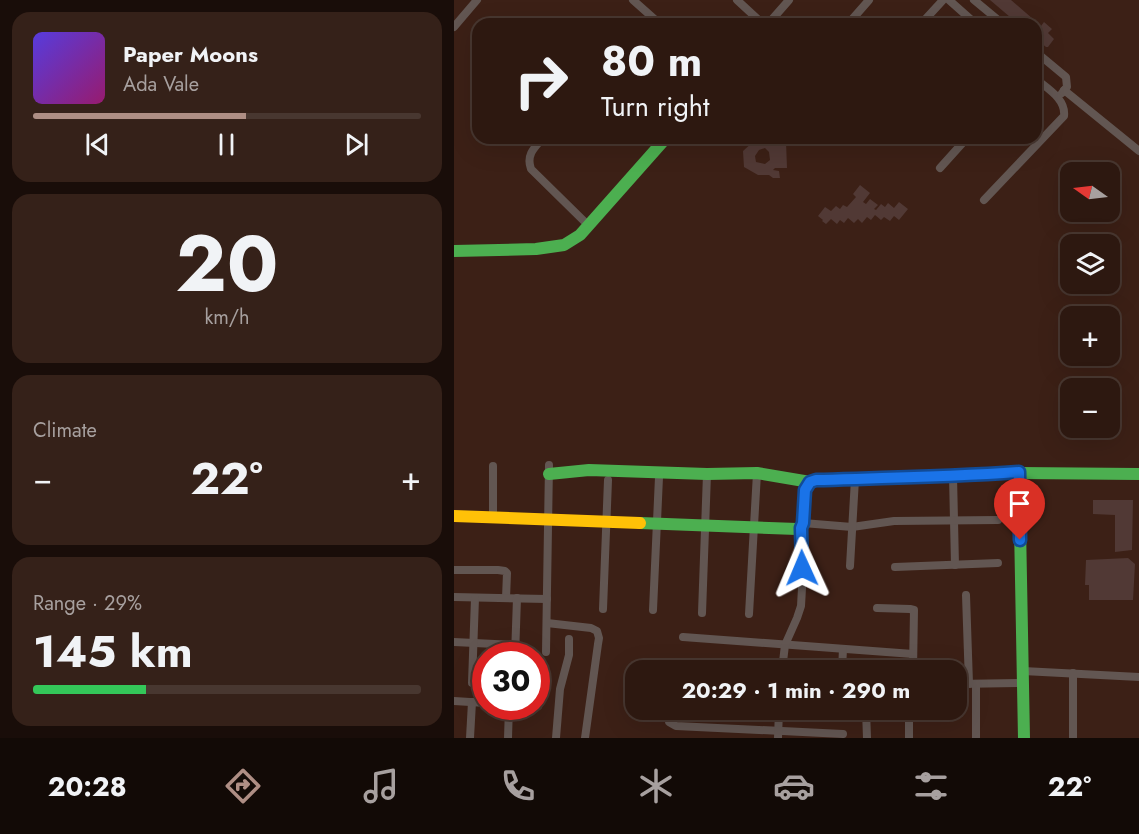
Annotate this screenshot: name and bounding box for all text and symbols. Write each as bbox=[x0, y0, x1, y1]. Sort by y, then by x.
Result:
text: 80 m bbox=[601, 31, 702, 92]
text: Paper Moons bbox=[123, 38, 258, 70]
icon: right bbox=[502, 42, 580, 120]
text: Ada Vale bbox=[123, 70, 199, 99]
text: Turn right bbox=[601, 87, 709, 126]
icon: previous bbox=[81, 128, 114, 161]
icon: pause bbox=[210, 128, 243, 161]
icon: next bbox=[340, 128, 373, 161]
north arrow bbox=[1060, 162, 1120, 222]
map controls bbox=[1060, 162, 1120, 438]
text: 20 bbox=[176, 208, 278, 320]
button: layers bbox=[1060, 234, 1120, 294]
text: km/h bbox=[204, 303, 250, 332]
button: + bbox=[1060, 306, 1120, 366]
button: − bbox=[1060, 378, 1120, 438]
text: Climate bbox=[33, 416, 97, 445]
text: 22° bbox=[190, 446, 263, 511]
text: − bbox=[33, 455, 52, 502]
text: + bbox=[401, 455, 421, 502]
pin bbox=[994, 478, 1045, 540]
icon: arrive bbox=[1003, 487, 1036, 520]
position arrow bbox=[770, 536, 834, 600]
text: Range · 29% bbox=[33, 589, 142, 618]
text: 145 km bbox=[33, 619, 193, 684]
speed limit sign: 30 bbox=[472, 642, 550, 720]
text: 20:29 · 1 min · 290 m bbox=[682, 674, 910, 706]
icon: directions bbox=[222, 765, 264, 807]
icon: music bbox=[360, 765, 402, 807]
icon: phone bbox=[497, 765, 539, 807]
icon: climate bbox=[635, 765, 677, 807]
icon: car bbox=[773, 765, 815, 807]
icon: filters bbox=[910, 765, 952, 807]
text: 20:28 bbox=[48, 767, 127, 806]
text: 22° bbox=[1048, 767, 1091, 806]

